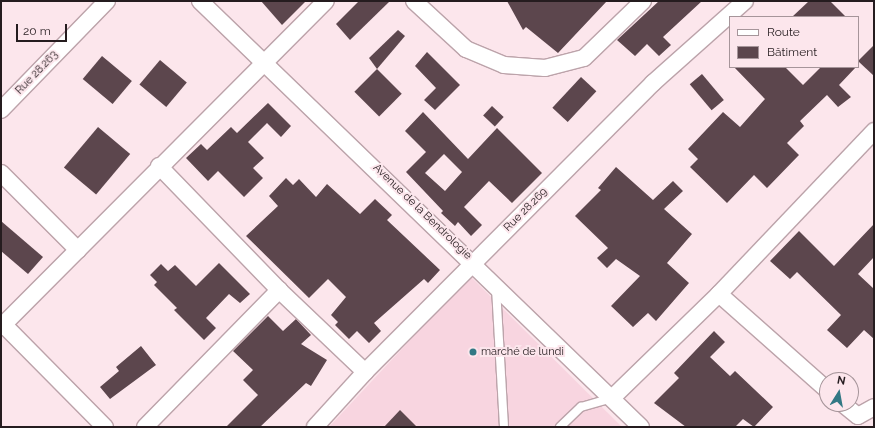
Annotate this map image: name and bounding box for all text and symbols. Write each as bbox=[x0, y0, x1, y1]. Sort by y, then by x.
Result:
scale bar bbox=[18, 16, 69, 42]
legend bbox=[729, 16, 859, 68]
text: 20 m bbox=[23, 24, 51, 38]
text: Route bbox=[767, 25, 800, 39]
text: Bâtiment bbox=[767, 45, 817, 59]
street label: Rue 28.263 bbox=[13, 48, 61, 98]
street label: Avenue de la Bendrologie bbox=[370, 161, 474, 263]
street label: Rue 28.269 bbox=[502, 186, 550, 234]
place label: marché de lundi bbox=[481, 345, 564, 359]
marker: marché de lundi bbox=[468, 347, 478, 357]
north arrow bbox=[819, 372, 859, 412]
text: N bbox=[836, 374, 847, 388]

